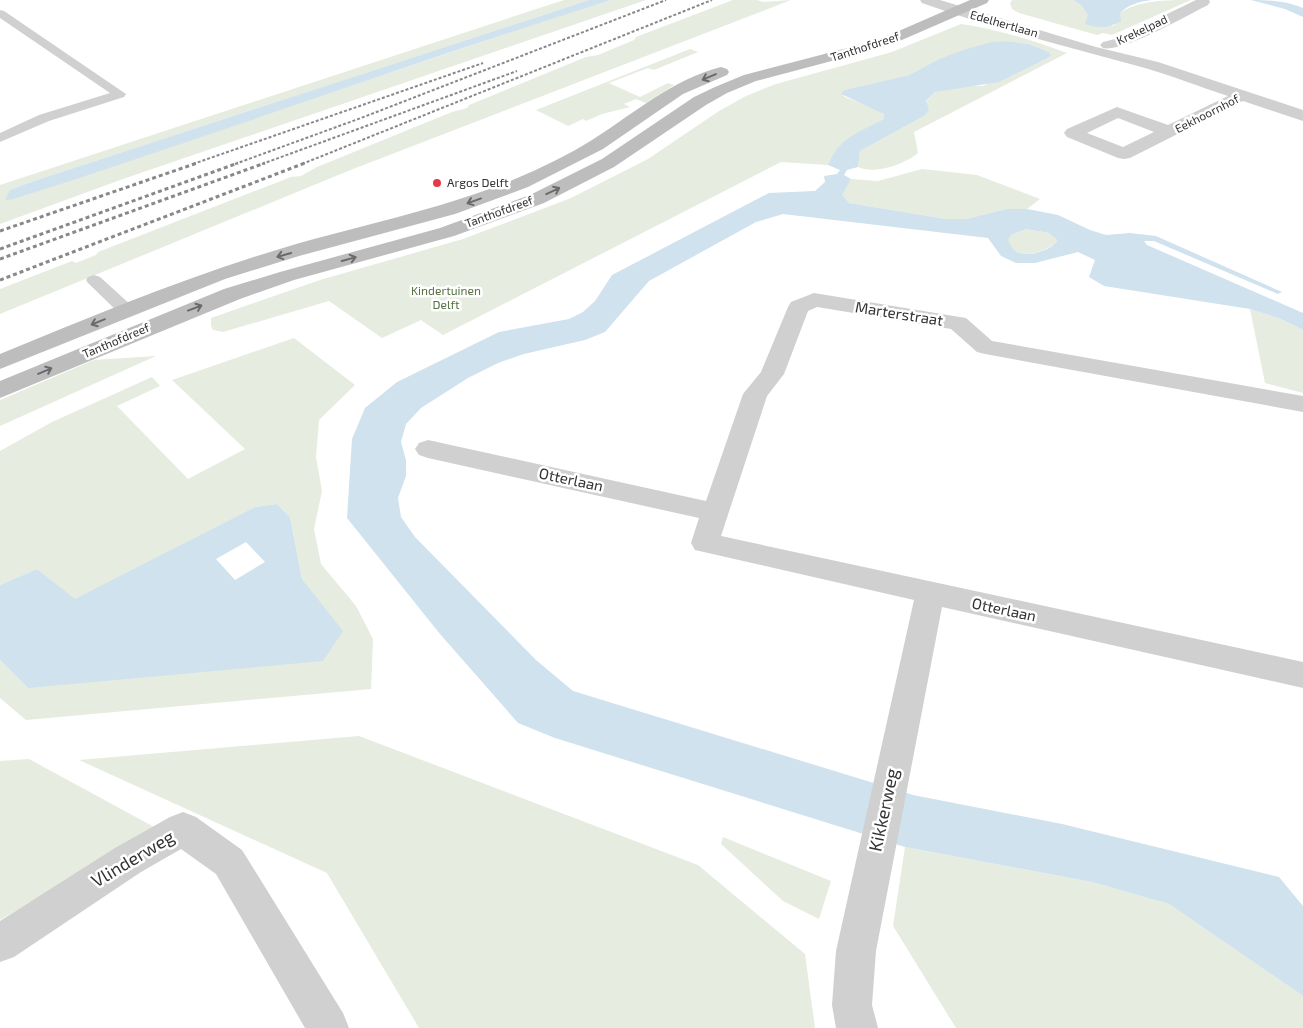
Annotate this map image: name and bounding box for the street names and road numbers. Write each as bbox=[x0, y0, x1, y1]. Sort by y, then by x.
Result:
street label: Edelhertlaan bbox=[969, 7, 1040, 39]
street label: Krekelpad bbox=[1114, 11, 1169, 47]
street label: Tanthofdreef bbox=[829, 28, 901, 64]
street label: Eekhoornhof bbox=[1172, 91, 1241, 135]
street label: Tanthofdreef bbox=[463, 192, 535, 230]
street label: Marterstraat bbox=[854, 297, 945, 329]
street label: Tanthofdreef bbox=[80, 320, 152, 360]
street label: Otterlaan bbox=[537, 463, 605, 495]
street label: Otterlaan bbox=[970, 593, 1038, 625]
street label: Kikkerweg bbox=[863, 766, 903, 853]
street label: Vlinderweg bbox=[87, 825, 178, 892]

